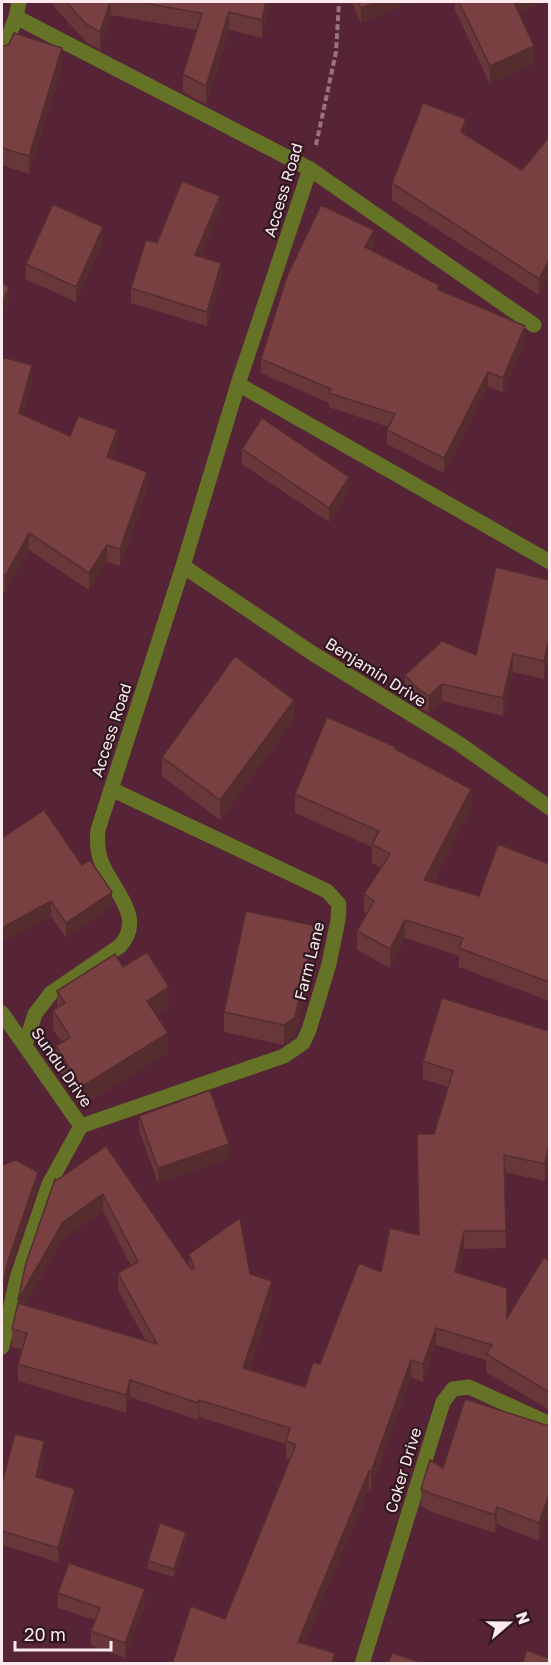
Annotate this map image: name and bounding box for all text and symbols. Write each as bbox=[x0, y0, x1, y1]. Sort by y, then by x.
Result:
street label: Access Road bbox=[259, 140, 307, 240]
street label: Benjamin Drive bbox=[322, 633, 430, 711]
street label: Access Road bbox=[86, 681, 136, 779]
street label: Farm Lane bbox=[290, 920, 328, 1002]
street label: Sundu Drive bbox=[27, 1023, 97, 1111]
street label: Coker Drive bbox=[381, 1425, 425, 1515]
north arrow bbox=[479, 1593, 539, 1653]
text: N bbox=[512, 1609, 535, 1627]
scale bar bbox=[15, 1614, 111, 1652]
text: 20 m bbox=[24, 1623, 66, 1645]

